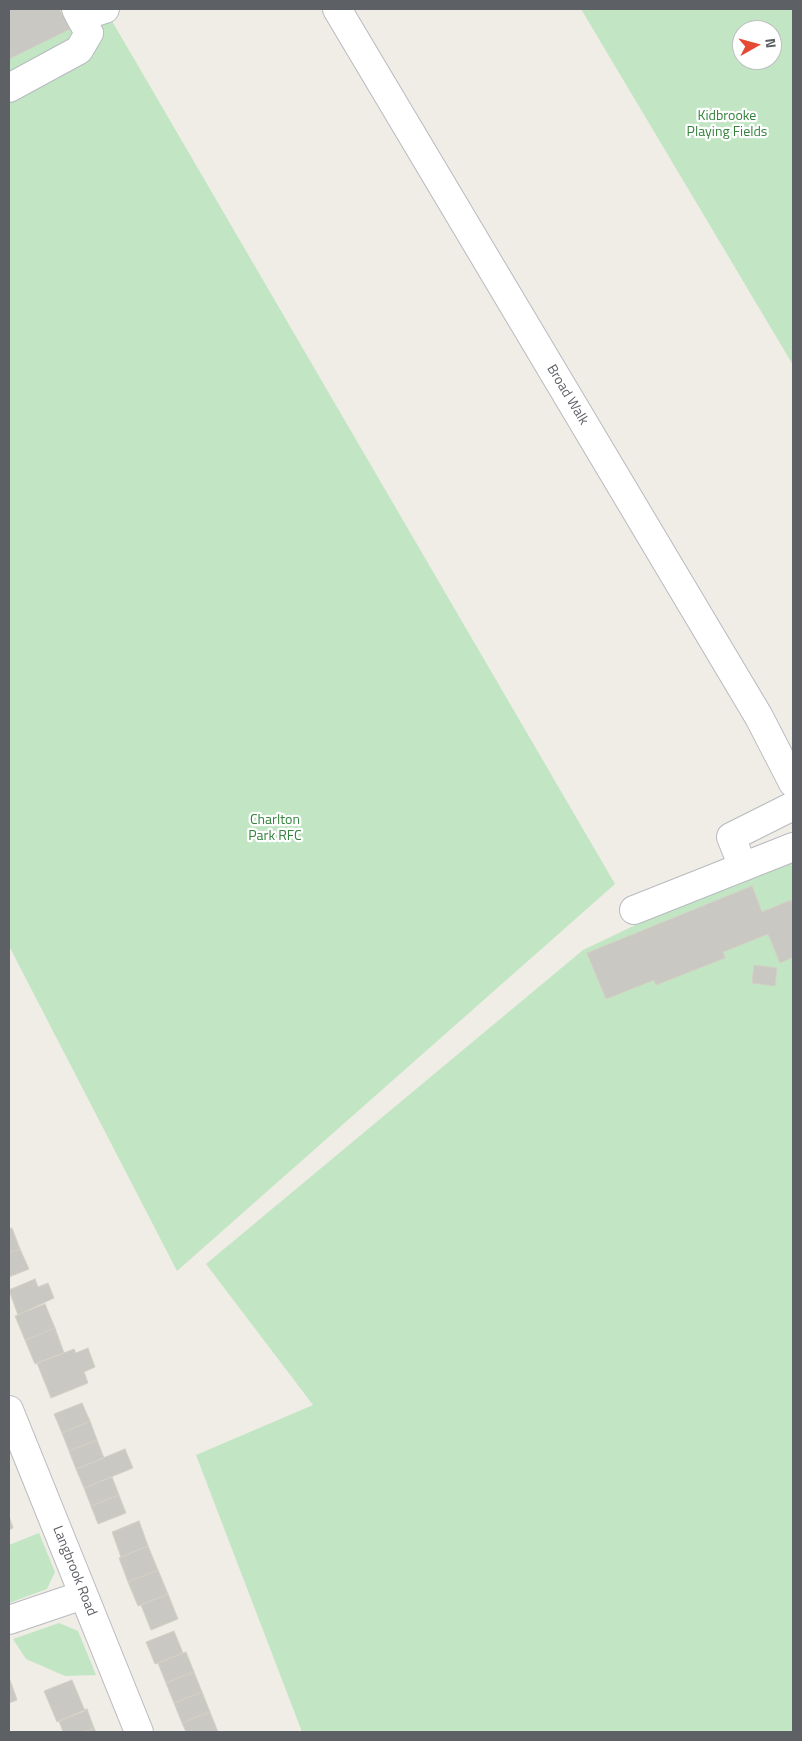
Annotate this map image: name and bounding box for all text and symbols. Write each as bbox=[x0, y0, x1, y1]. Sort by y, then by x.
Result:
north arrow bbox=[732, 20, 782, 70]
text: N bbox=[760, 37, 782, 49]
park label: Kidbrooke Playing Fields bbox=[687, 109, 767, 142]
street label: Broad Walk bbox=[542, 362, 592, 428]
park label: Charlton Park RFC bbox=[248, 813, 302, 846]
street label: Langbrook Road bbox=[48, 1524, 100, 1618]

